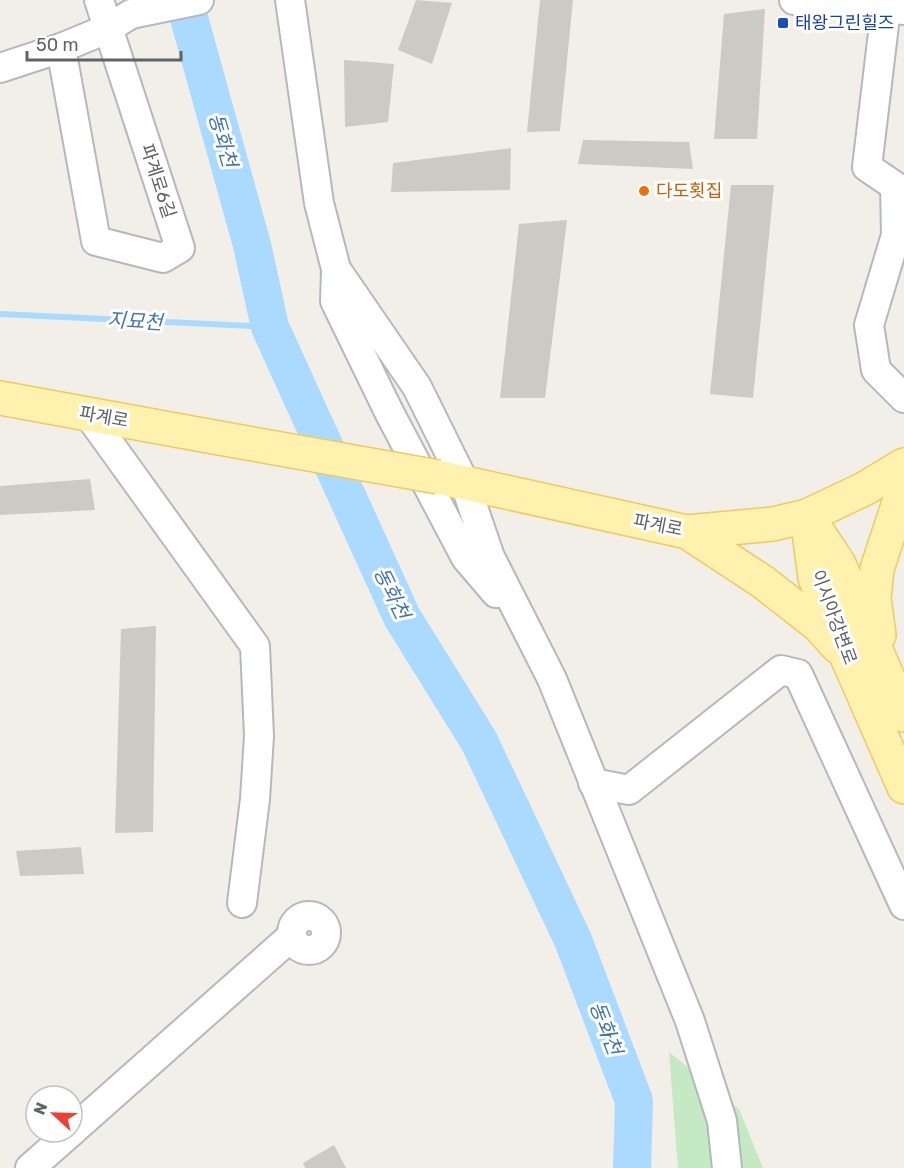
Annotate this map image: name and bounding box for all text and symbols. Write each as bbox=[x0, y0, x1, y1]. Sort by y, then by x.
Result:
place label: 태왕그린힐즈 bbox=[795, 12, 894, 34]
marker: 태왕그린힐즈 bbox=[776, 16, 790, 30]
scale bar bbox=[27, 24, 182, 62]
text: 50 m bbox=[36, 34, 79, 56]
water label: 동화천 bbox=[204, 110, 243, 172]
street label: 파계로6길 bbox=[136, 141, 180, 221]
place label: 다도횟집 bbox=[656, 180, 722, 202]
marker: 다도횟집 bbox=[637, 184, 651, 198]
water label: 지묘천 bbox=[107, 308, 166, 335]
street label: 파계로 bbox=[78, 402, 130, 432]
street label: 파계로 bbox=[632, 509, 684, 541]
water label: 동화천 bbox=[369, 563, 416, 625]
street label: 이시아강변로 bbox=[807, 567, 861, 667]
water label: 동화천 bbox=[585, 998, 628, 1060]
north arrow bbox=[24, 1084, 84, 1144]
text: N bbox=[30, 1100, 52, 1117]

